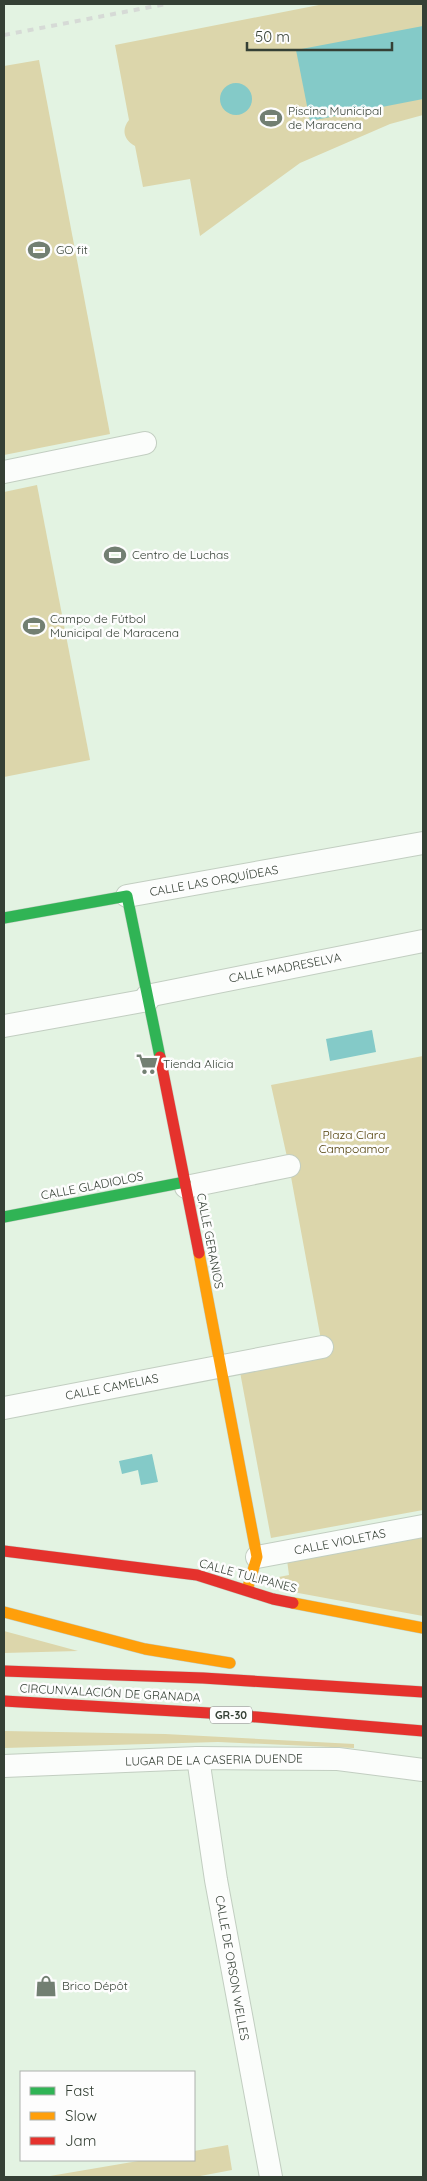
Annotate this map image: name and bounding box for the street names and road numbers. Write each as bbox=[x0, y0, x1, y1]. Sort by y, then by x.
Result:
street label: CALLE LAS ORQUÍDEAS bbox=[148, 862, 280, 899]
street label: CALLE MADRESELVA bbox=[227, 949, 343, 986]
street label: CALLE GLADIOLOS bbox=[39, 1168, 145, 1203]
street label: CALLE GERANIOS bbox=[194, 1192, 227, 1290]
street label: CALLE CAMELIAS bbox=[64, 1370, 160, 1403]
street label: CALLE VIOLETAS bbox=[293, 1525, 387, 1558]
street label: CALLE TULIPANES bbox=[198, 1555, 299, 1596]
street label: CIRCUNVALACIÓN DE GRANADA bbox=[19, 1680, 201, 1705]
road number: GR-30 bbox=[210, 1706, 252, 1724]
street label: LUGAR DE LA CASERIA DUENDE bbox=[125, 1750, 303, 1769]
street label: CALLE DE ORSON WELLES bbox=[212, 1894, 253, 2042]

